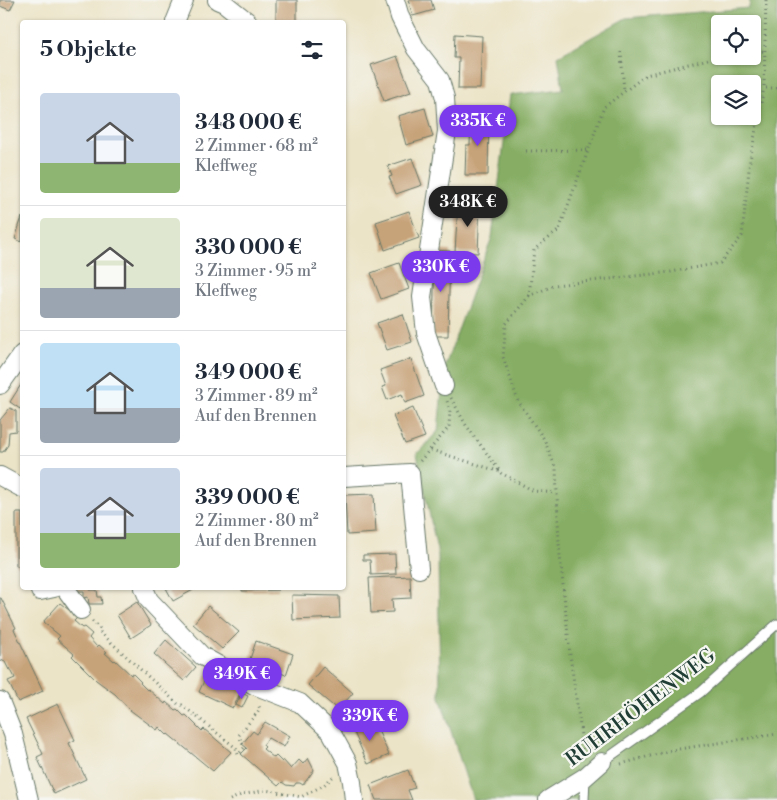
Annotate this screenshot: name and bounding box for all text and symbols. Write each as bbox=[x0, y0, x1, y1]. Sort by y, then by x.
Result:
map controls bbox=[711, 15, 761, 125]
button: locate bbox=[711, 15, 761, 65]
icon: filters bbox=[298, 36, 326, 64]
text: 5 Objekte bbox=[40, 37, 137, 63]
button: layers bbox=[711, 75, 761, 125]
pin: 335K € bbox=[437, 104, 519, 147]
text: 348 000 € bbox=[195, 110, 302, 136]
text: 335K € bbox=[450, 111, 506, 131]
icon: home bbox=[80, 113, 140, 173]
text: 2 Zimmer · 68 m² bbox=[195, 136, 318, 156]
text: Kleffweg bbox=[195, 156, 257, 176]
pin: 348K € bbox=[427, 186, 509, 228]
text: 348K € bbox=[440, 192, 496, 212]
text: 330 000 € bbox=[195, 235, 302, 261]
icon: home bbox=[80, 238, 140, 298]
pin: 330K € bbox=[400, 250, 482, 293]
text: 330K € bbox=[413, 257, 469, 277]
text: 3 Zimmer · 95 m² bbox=[195, 261, 317, 281]
text: Kleffweg bbox=[195, 281, 257, 301]
text: 349 000 € bbox=[195, 360, 301, 386]
icon: home bbox=[80, 363, 140, 423]
text: 3 Zimmer · 89 m² bbox=[195, 386, 318, 406]
text: Auf den Brennen bbox=[195, 406, 317, 426]
text: 339 000 € bbox=[195, 485, 300, 511]
icon: home bbox=[80, 488, 140, 548]
text: 2 Zimmer · 80 m² bbox=[195, 511, 319, 531]
text: Auf den Brennen bbox=[195, 531, 317, 551]
street label: RUHRHÖHENWEG bbox=[560, 643, 721, 773]
pin: 349K € bbox=[201, 658, 283, 700]
text: 349K € bbox=[214, 664, 270, 684]
pin: 339K € bbox=[329, 700, 411, 742]
text: 339K € bbox=[342, 706, 398, 726]

